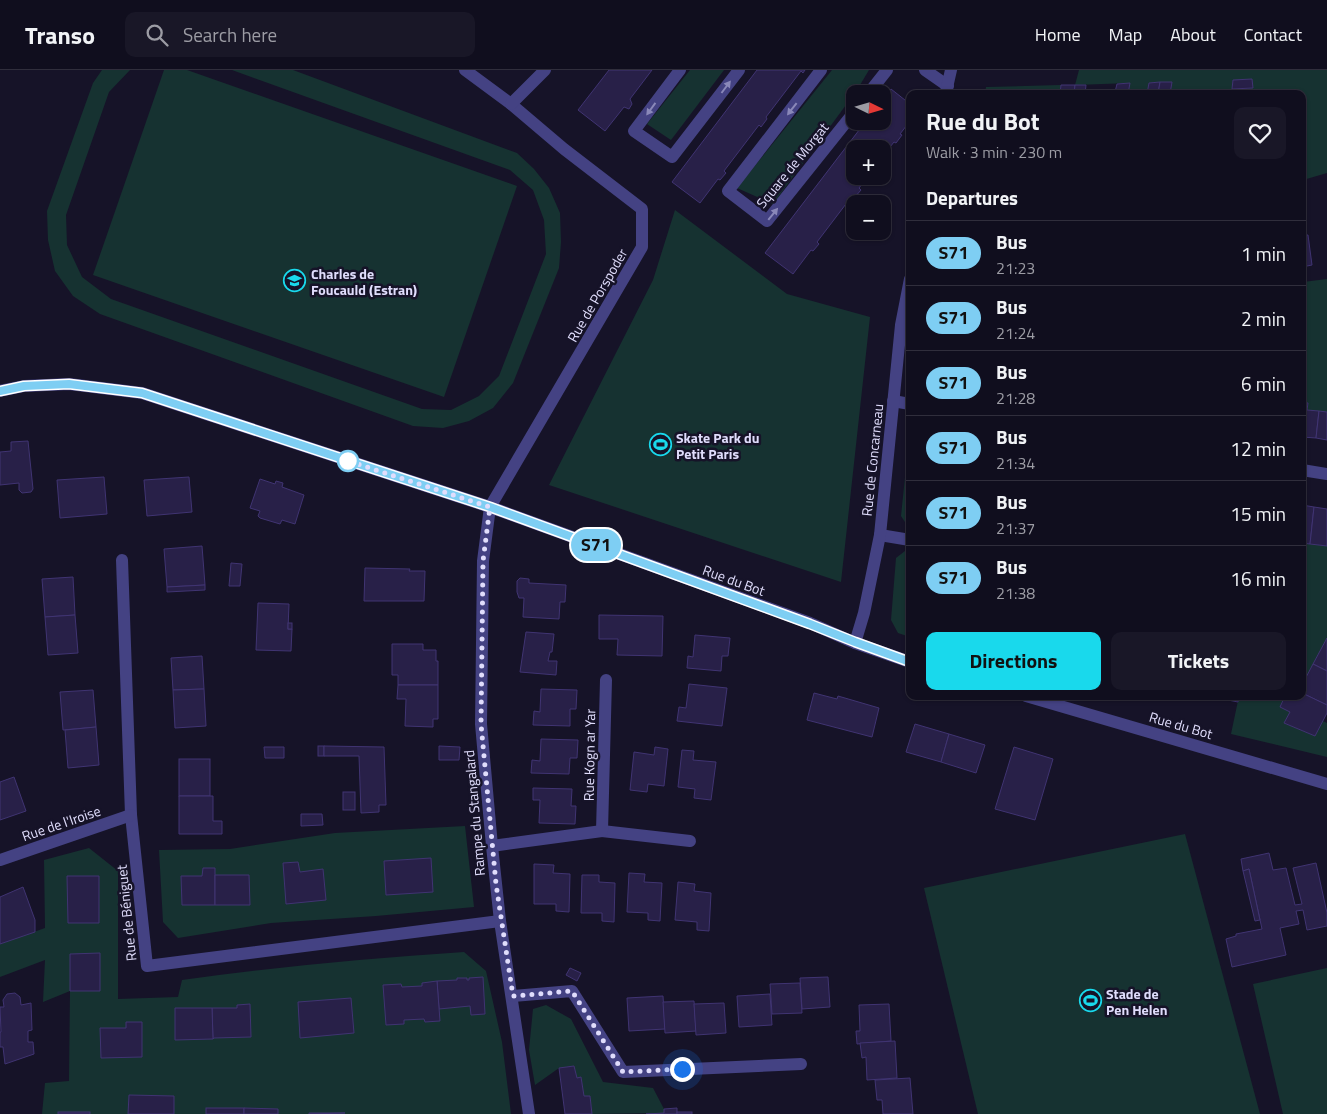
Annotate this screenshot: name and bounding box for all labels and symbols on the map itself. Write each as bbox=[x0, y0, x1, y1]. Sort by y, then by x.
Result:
one-way arrow bbox=[721, 80, 731, 93]
north arrow bbox=[846, 85, 891, 130]
one-way arrow bbox=[645, 102, 656, 115]
one-way arrow bbox=[786, 102, 797, 115]
street label: Square de Morgat bbox=[751, 118, 833, 212]
one-way arrow bbox=[767, 208, 778, 221]
street label: Rue de Porspoder bbox=[562, 244, 632, 346]
place label: Charles de Foucauld (Estran) bbox=[311, 263, 417, 300]
school or university icon: Charles de Foucauld (Estran) bbox=[283, 269, 307, 293]
street label: Rue de Concarneau bbox=[856, 403, 888, 517]
place label: Skate Park du Petit Paris bbox=[676, 427, 760, 464]
sports icon: Skate Park du Petit Paris bbox=[648, 433, 672, 457]
unlabelled marker bbox=[337, 450, 359, 472]
line badge: S71 bbox=[567, 529, 625, 561]
street label: Rue du Bot bbox=[700, 559, 768, 601]
street label: Rue du Bot bbox=[1147, 706, 1215, 744]
street label: Rue Kogn ar Yar bbox=[578, 708, 600, 801]
street label: Rampe du Stangalard bbox=[458, 749, 490, 877]
street label: Rue de l'Iroise bbox=[19, 800, 103, 846]
street label: Rue de Béniguet bbox=[111, 864, 141, 962]
place label: Stade de Pen Helen bbox=[1106, 983, 1167, 1020]
sports icon: Stade de Pen Helen bbox=[1078, 989, 1102, 1013]
your location bbox=[670, 1057, 695, 1082]

